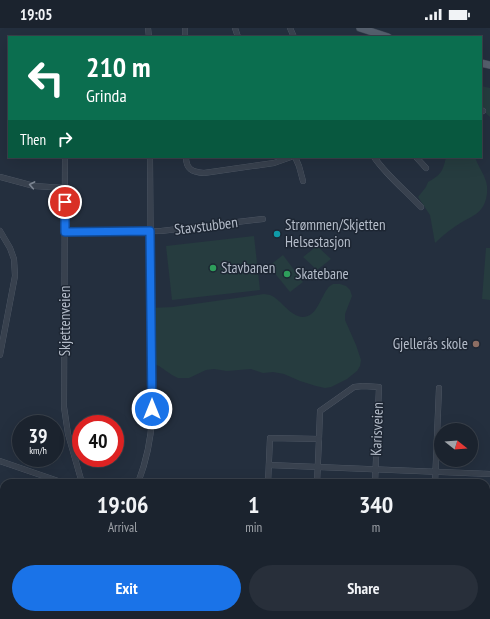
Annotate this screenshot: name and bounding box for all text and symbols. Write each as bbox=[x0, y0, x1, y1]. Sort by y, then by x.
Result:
text: 19:05 bbox=[20, 5, 52, 24]
text: 210 m bbox=[86, 48, 150, 85]
icon: left bbox=[20, 52, 72, 104]
text: Grinda bbox=[86, 84, 127, 107]
icon: right bbox=[54, 128, 76, 150]
text: Then bbox=[20, 130, 46, 149]
one-way arrow bbox=[29, 181, 35, 190]
pin bbox=[48, 185, 82, 219]
icon: arrive bbox=[54, 191, 76, 213]
street label: Stavstubben bbox=[173, 212, 239, 239]
place label: Strømmen/Skjetten Helsestasjon bbox=[285, 215, 386, 251]
marker: Strømmen/Skjetten Helsestasjon bbox=[272, 229, 282, 239]
place label: Stavbanen bbox=[221, 258, 275, 277]
marker: Stavbanen bbox=[208, 263, 218, 273]
place label: Skatebane bbox=[295, 264, 349, 283]
marker: Skatebane bbox=[282, 269, 292, 279]
street label: Skjettenveien bbox=[55, 286, 74, 356]
place label: Gjellerås skole bbox=[393, 334, 468, 353]
marker: Gjellerås skole bbox=[471, 339, 481, 349]
position arrow bbox=[131, 388, 173, 430]
street label: Karisveien bbox=[366, 402, 387, 456]
speed limit sign: 40 bbox=[72, 415, 124, 467]
text: 39 bbox=[28, 423, 48, 449]
north arrow bbox=[434, 423, 478, 467]
map controls bbox=[434, 423, 478, 467]
text: km/h bbox=[29, 444, 47, 457]
text: 19:06 bbox=[97, 489, 149, 520]
text: 1 bbox=[248, 489, 259, 520]
text: 340 bbox=[359, 489, 393, 520]
text: Arrival bbox=[108, 519, 137, 536]
text: min bbox=[245, 519, 262, 536]
text: m bbox=[372, 519, 380, 536]
button: Exit bbox=[12, 565, 241, 611]
button: Share bbox=[249, 565, 478, 611]

